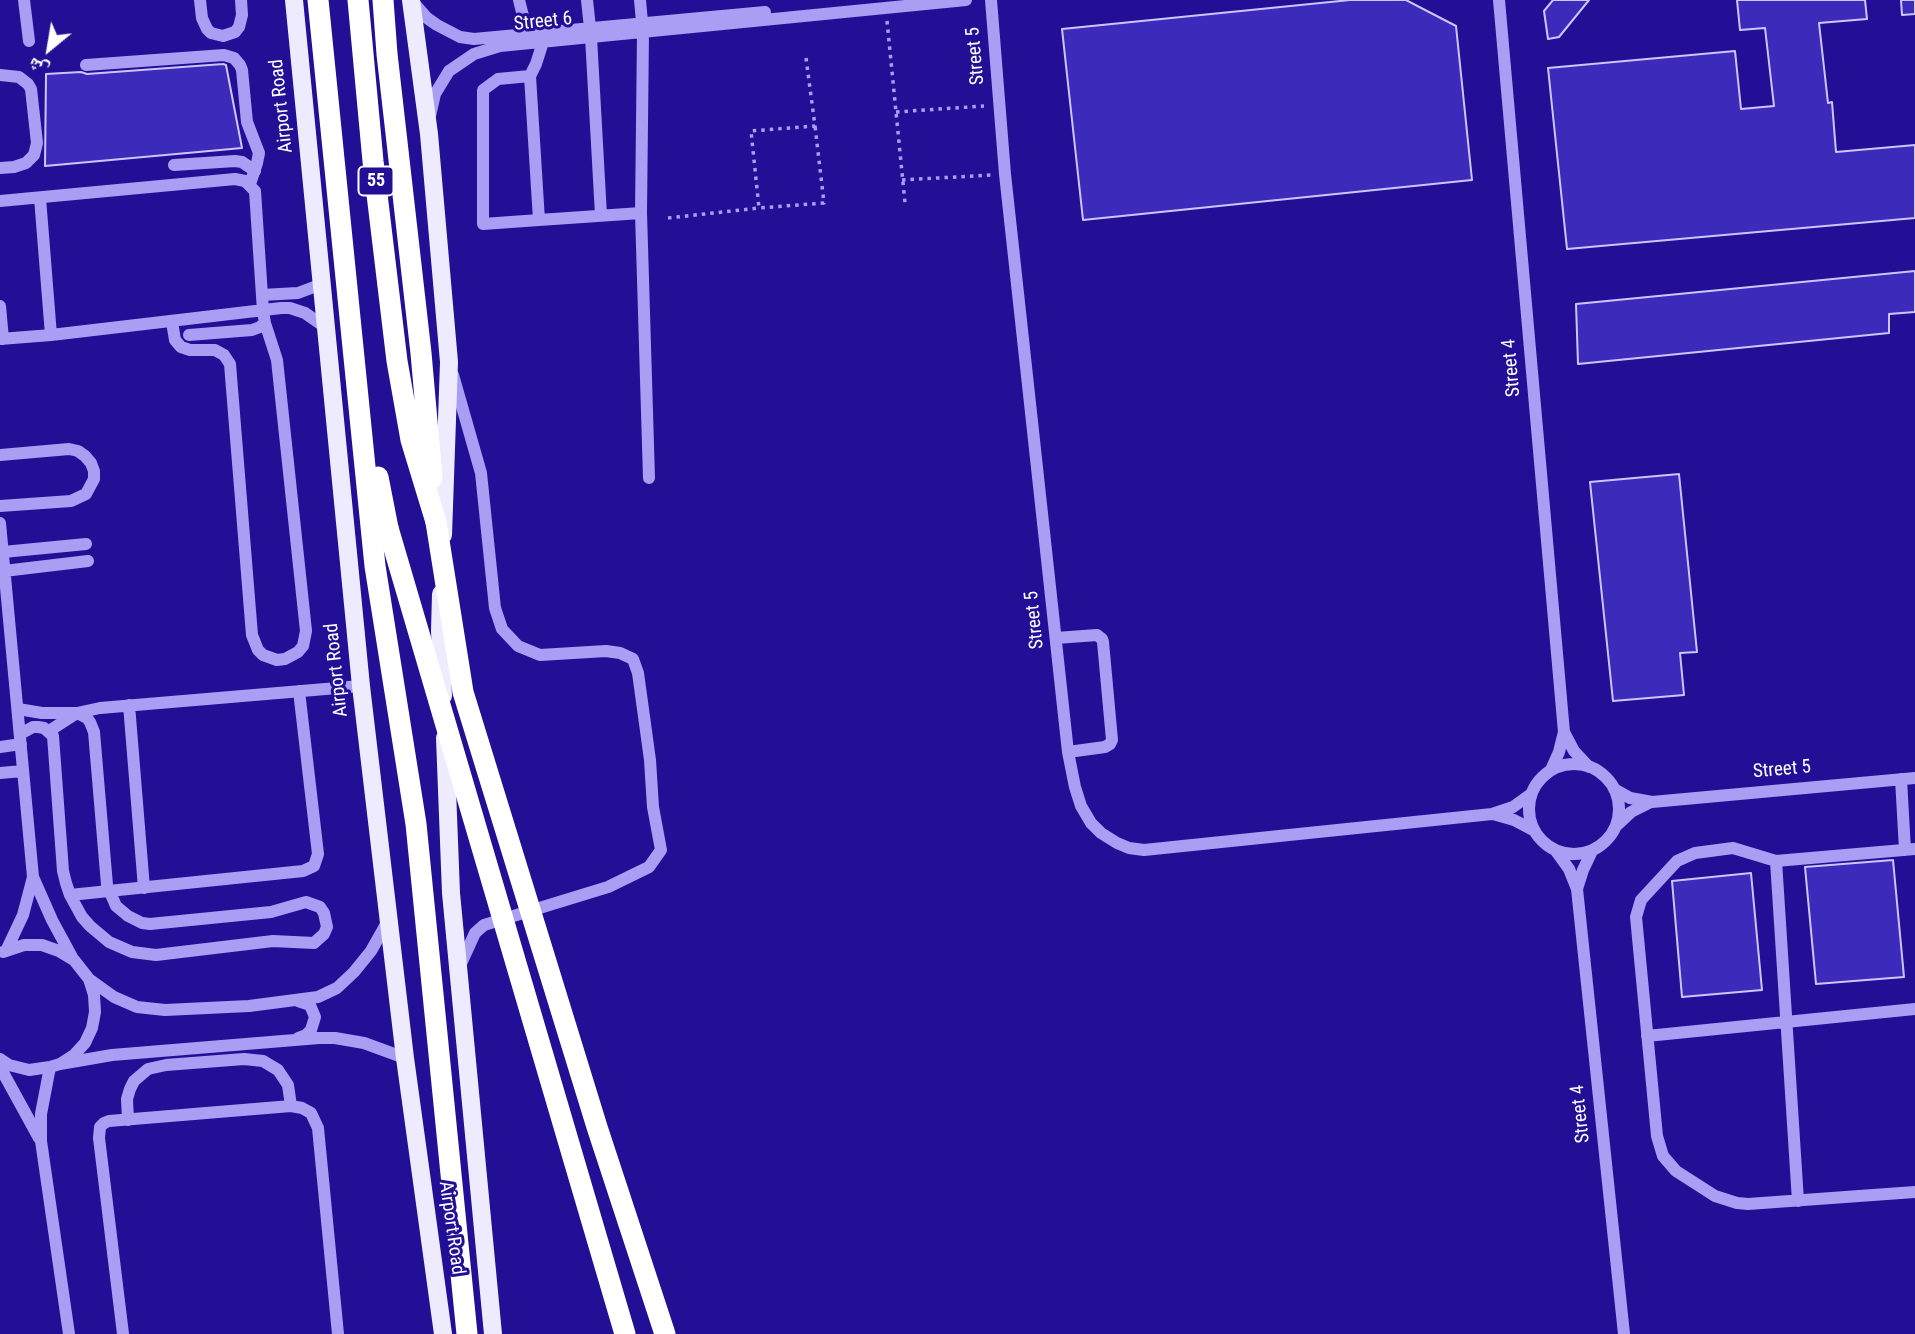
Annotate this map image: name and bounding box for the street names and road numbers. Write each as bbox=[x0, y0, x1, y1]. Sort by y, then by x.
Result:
street label: Street 6 bbox=[513, 8, 573, 36]
street label: Street 5 bbox=[962, 26, 990, 86]
street label: Airport Road bbox=[266, 58, 298, 154]
road number: 55 bbox=[358, 166, 394, 196]
street label: Street 4 bbox=[1498, 338, 1526, 398]
street label: Street 5 bbox=[1021, 590, 1049, 650]
street label: Airport Road bbox=[321, 622, 353, 718]
street label: Street 5 bbox=[1752, 756, 1812, 784]
street label: Street 4 bbox=[1567, 1084, 1595, 1144]
street label: Airport Road bbox=[433, 1180, 469, 1276]

